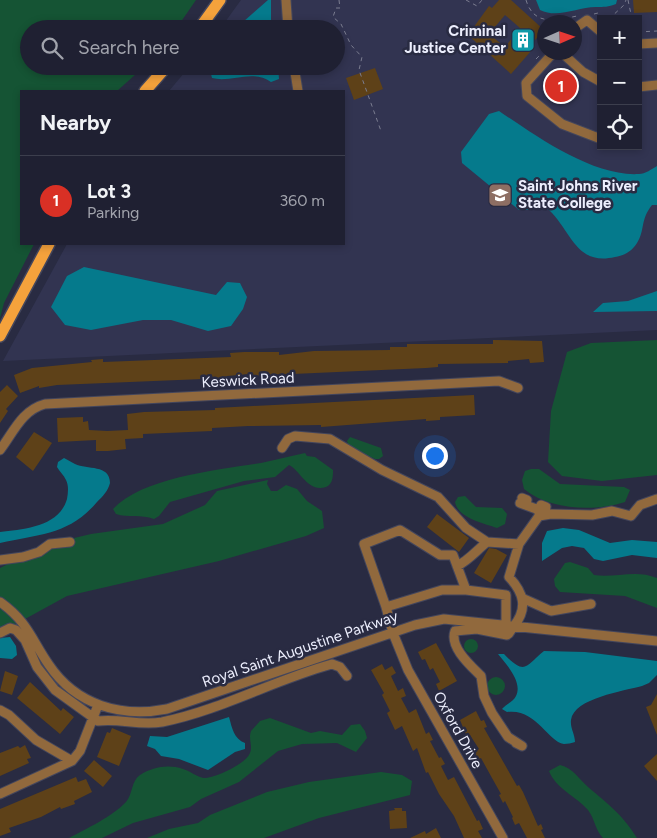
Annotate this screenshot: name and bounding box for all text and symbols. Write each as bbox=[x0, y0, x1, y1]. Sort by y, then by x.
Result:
north arrow bbox=[537, 15, 582, 60]
map controls bbox=[597, 15, 642, 150]
button: + bbox=[597, 15, 642, 60]
search box bbox=[20, 20, 345, 75]
place label: Criminal Justice Center bbox=[405, 22, 506, 57]
building icon: Criminal Justice Center bbox=[510, 27, 536, 53]
icon: search bbox=[38, 34, 66, 62]
text: Search here bbox=[78, 36, 180, 59]
button: − bbox=[597, 60, 642, 105]
pin: 1 bbox=[545, 67, 577, 105]
button: locate bbox=[597, 105, 642, 150]
text: Nearby bbox=[40, 110, 111, 135]
place label: Saint Johns River State College bbox=[518, 177, 638, 212]
text: Lot 3 bbox=[87, 180, 131, 203]
school or university icon: Saint Johns River State College bbox=[487, 182, 513, 208]
text: 1 bbox=[53, 191, 59, 210]
text: 360 m bbox=[279, 191, 325, 210]
text: Parking bbox=[87, 203, 139, 222]
street label: Keswick Road bbox=[201, 369, 295, 391]
your location bbox=[422, 443, 448, 469]
street label: Royal Saint Augustine Parkway bbox=[200, 607, 400, 691]
street label: Oxford Drive bbox=[429, 688, 487, 772]

